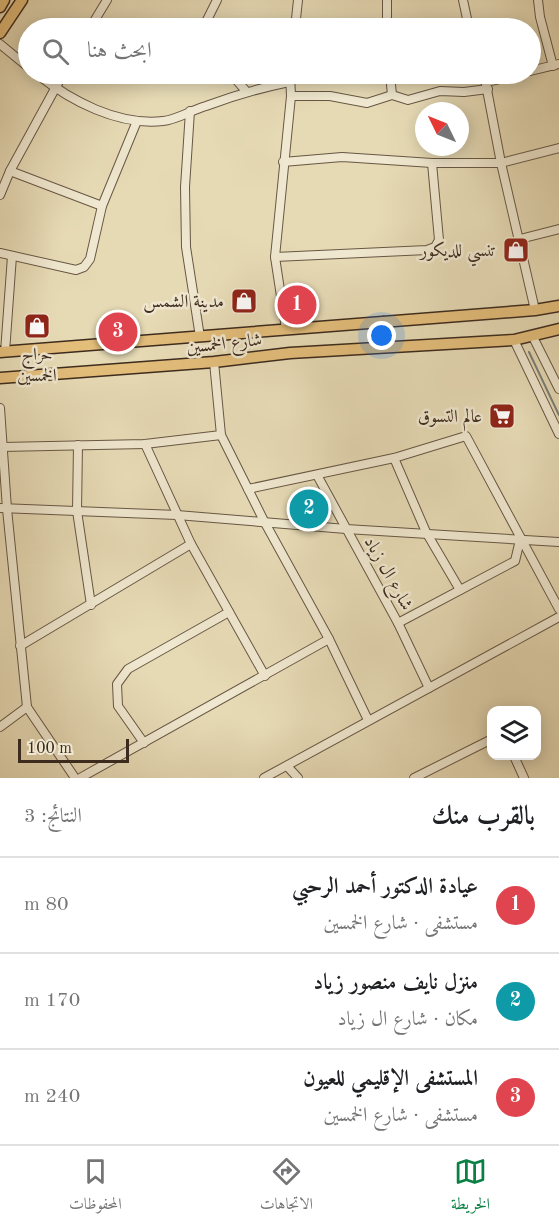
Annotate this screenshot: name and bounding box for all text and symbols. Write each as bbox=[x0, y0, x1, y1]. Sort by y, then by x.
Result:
search box bbox=[18, 18, 541, 84]
icon: search bbox=[39, 35, 72, 68]
text: ابحث هنا bbox=[87, 40, 152, 62]
north arrow bbox=[415, 102, 469, 156]
shop icon: تنسي للديكور bbox=[501, 235, 531, 265]
place label: تنسي للديكور bbox=[418, 241, 496, 267]
pin: 1 bbox=[278, 282, 316, 328]
shop icon: مدينة الشمس bbox=[229, 286, 259, 316]
place label: مدينة الشمس bbox=[143, 293, 224, 313]
pin: 3 bbox=[98, 310, 138, 354]
shop icon: حراج الخمسين bbox=[22, 311, 52, 341]
your location bbox=[367, 321, 396, 350]
street label: شارع الخمسين bbox=[185, 331, 263, 362]
place label: حراج الخمسين bbox=[17, 346, 57, 386]
supermarket icon: عالم التسوق bbox=[487, 401, 517, 431]
place label: عالم التسوق bbox=[418, 408, 482, 432]
pin: 2 bbox=[290, 486, 328, 532]
street label: شارع ال زياد bbox=[356, 534, 416, 616]
map controls bbox=[487, 706, 541, 760]
button: layers bbox=[487, 706, 541, 760]
scale bar bbox=[18, 736, 129, 764]
text: 100 m bbox=[27, 741, 72, 757]
text: بالقرب منك bbox=[432, 804, 535, 830]
text: النتائج: 3 bbox=[24, 807, 82, 827]
text: عيادة الدكتور أحمد الرحبي bbox=[292, 876, 478, 898]
text: 80 m bbox=[24, 895, 69, 915]
text: 1 bbox=[510, 895, 521, 915]
text: مستشفى · شارع الخمسين bbox=[324, 914, 478, 934]
text: منزل نايف منصور زياد bbox=[313, 972, 478, 994]
text: 170 m bbox=[24, 991, 80, 1011]
text: 2 bbox=[510, 991, 521, 1011]
text: مكان · شارع ال زياد bbox=[338, 1010, 478, 1030]
text: المستشفى الإقليمي للعيون bbox=[303, 1068, 478, 1090]
text: 240 m bbox=[24, 1087, 80, 1107]
text: 3 bbox=[510, 1087, 521, 1107]
text: مستشفى · شارع الخمسين bbox=[324, 1106, 478, 1126]
tab: المحفوظات bbox=[69, 1155, 122, 1219]
tab: الاتجاهات bbox=[260, 1155, 313, 1219]
tab: الخريطة bbox=[451, 1155, 490, 1219]

